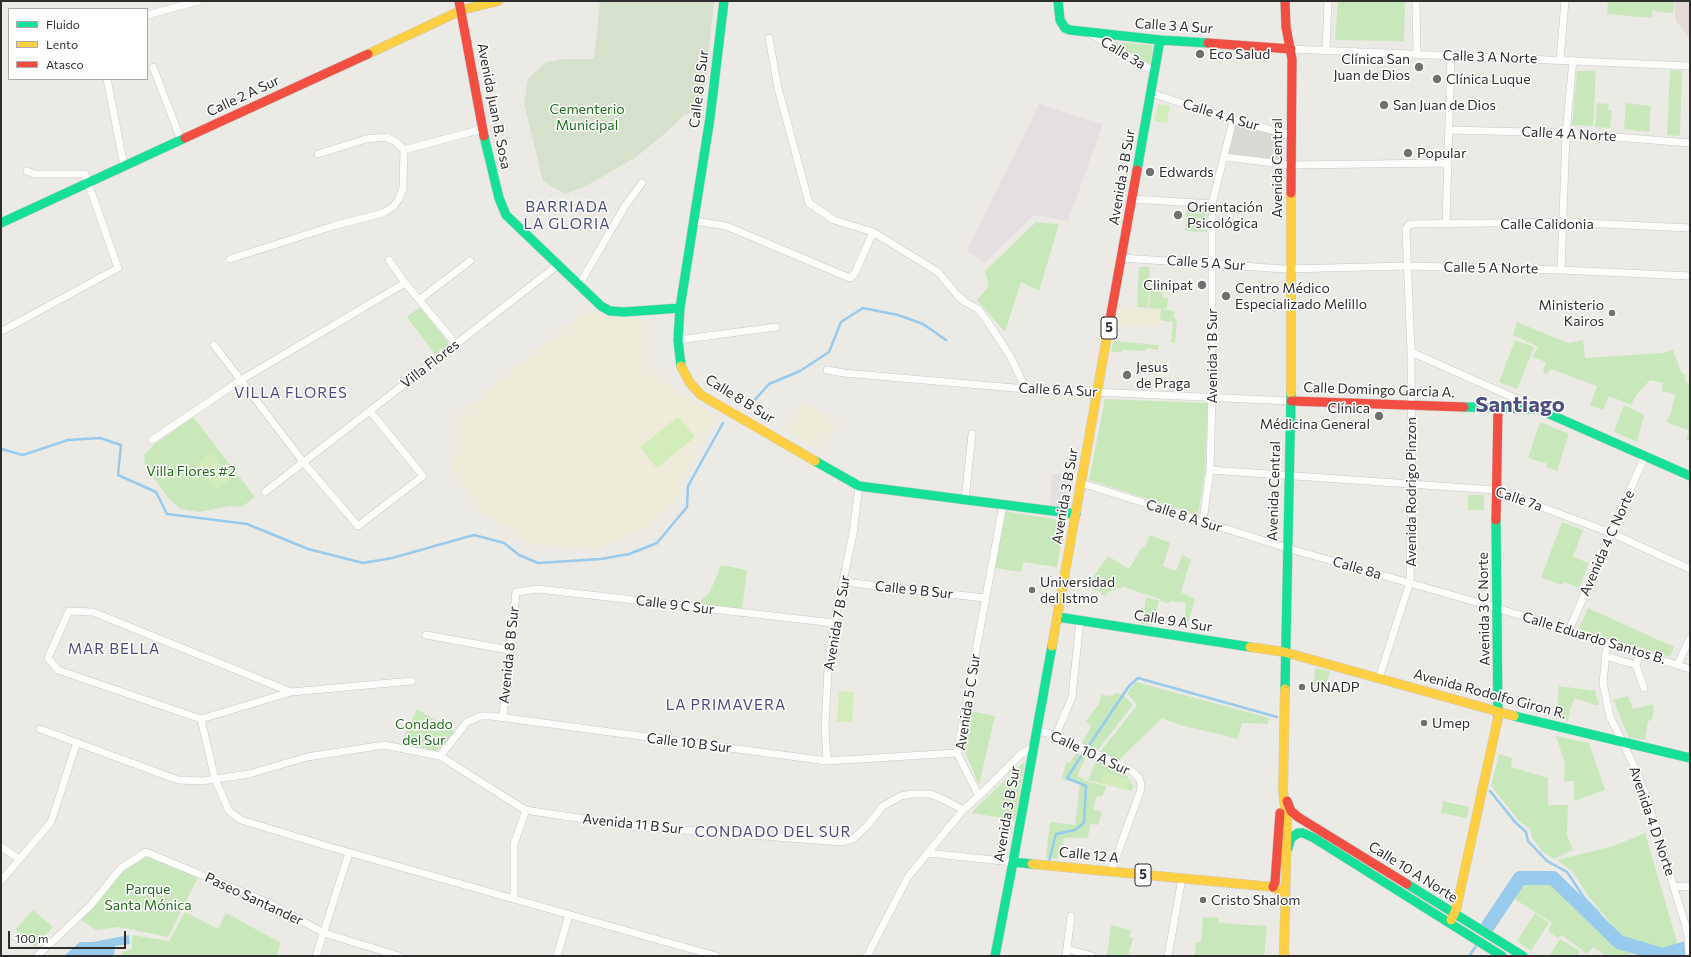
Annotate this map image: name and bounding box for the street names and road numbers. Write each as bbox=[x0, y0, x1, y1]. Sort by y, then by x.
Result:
street label: Calle 3 A Sur bbox=[1134, 15, 1214, 37]
street label: Calle 3a bbox=[1098, 33, 1148, 73]
street label: Avenida Juan B. Sosa bbox=[474, 41, 514, 171]
street label: Calle 3 A Norte bbox=[1442, 47, 1538, 67]
street label: Calle 8 B Sur bbox=[686, 49, 712, 129]
street label: Calle 2 A Sur bbox=[204, 72, 282, 120]
street label: Calle 4 A Sur bbox=[1181, 95, 1261, 135]
street label: Avenida Central bbox=[1269, 118, 1285, 218]
street label: Calle 4 A Norte bbox=[1521, 123, 1617, 145]
street label: Avenida 3 B Sur bbox=[1105, 128, 1139, 226]
street label: Calle Calidonia bbox=[1500, 216, 1594, 232]
street label: Calle 5 A Sur bbox=[1166, 252, 1246, 274]
street label: Calle 5 A Norte bbox=[1444, 259, 1538, 277]
street label: Avenida 1 B Sur bbox=[1204, 308, 1220, 404]
road number: 5 bbox=[1101, 317, 1117, 339]
street label: Villa Flores bbox=[397, 336, 463, 392]
street label: Calle 8 B Sur bbox=[702, 371, 778, 427]
street label: Calle Domingo Garcia A. bbox=[1303, 379, 1455, 401]
street label: Calle 6 A Sur bbox=[1018, 380, 1098, 400]
street label: Avenida Rodrigo Pinzon bbox=[1403, 417, 1419, 567]
street label: Avenida Central bbox=[1264, 441, 1284, 541]
street label: Avenida 3 B Sur bbox=[1048, 447, 1082, 545]
street label: Calle 7a bbox=[1493, 483, 1545, 515]
street label: Avenida 4 C Norte bbox=[1576, 487, 1638, 599]
street label: Calle 8 A Sur bbox=[1144, 496, 1224, 536]
street label: Avenida 3 C Norte bbox=[1475, 552, 1493, 666]
street label: Calle 8a bbox=[1331, 553, 1383, 583]
street label: Avenida 7 B Sur bbox=[820, 574, 854, 672]
street label: Calle 9 B Sur bbox=[874, 578, 954, 602]
street label: Calle 9 C Sur bbox=[635, 592, 715, 618]
street label: Avenida 8 B Sur bbox=[496, 606, 522, 704]
street label: Calle 9 A Sur bbox=[1133, 607, 1213, 635]
street label: Calle Eduardo Santos B. bbox=[1520, 608, 1668, 668]
street label: Avenida 5 C Sur bbox=[952, 652, 984, 752]
street label: Avenida Rodolfo Giron R. bbox=[1412, 665, 1568, 723]
street label: Calle 10 A Sur bbox=[1048, 727, 1132, 779]
street label: Calle 10 B Sur bbox=[646, 729, 732, 757]
street label: Avenida 4 D Norte bbox=[1625, 764, 1679, 878]
street label: Avenida 3 B Sur bbox=[990, 765, 1024, 863]
street label: Avenida 11 B Sur bbox=[582, 810, 684, 838]
street label: Calle 10 A Norte bbox=[1365, 838, 1461, 906]
street label: Calle 12 A bbox=[1058, 844, 1120, 866]
road number: 5 bbox=[1135, 864, 1151, 886]
street label: Paseo Santander bbox=[202, 869, 306, 929]

